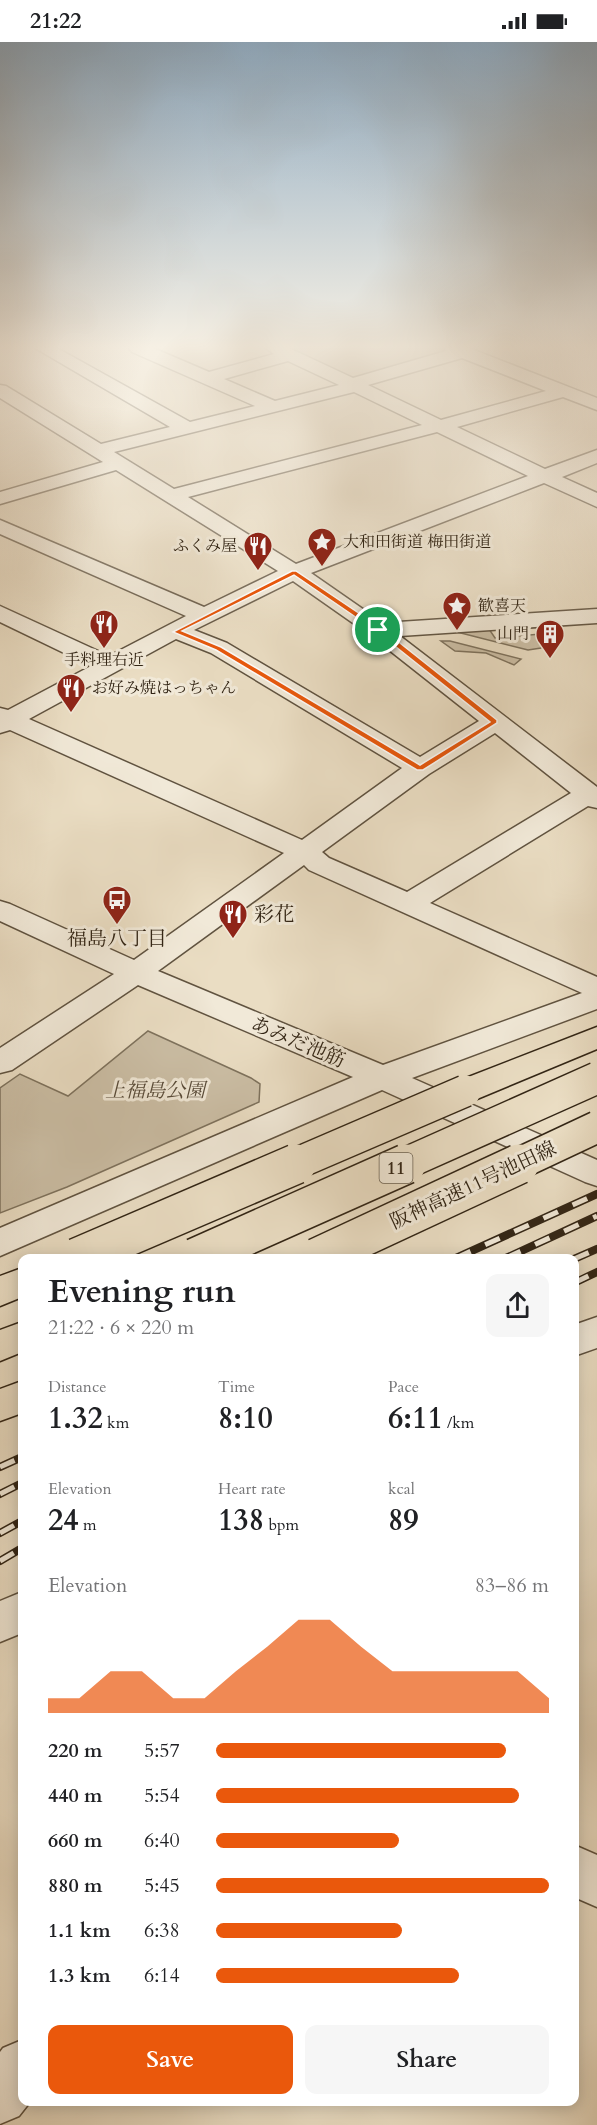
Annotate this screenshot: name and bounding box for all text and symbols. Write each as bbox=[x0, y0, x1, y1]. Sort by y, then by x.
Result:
text: 21:22 bbox=[30, 6, 81, 36]
place icon: 大和田街道 梅田街道 bbox=[306, 526, 338, 568]
restaurant icon: ふくみ屋 bbox=[242, 530, 274, 572]
place label: 大和田街道 梅田街道 bbox=[343, 531, 491, 553]
place label: ふくみ屋 bbox=[173, 535, 237, 557]
place icon: 歓喜天 bbox=[441, 590, 473, 632]
place label: 歓喜天 bbox=[478, 595, 526, 617]
pin bbox=[352, 604, 403, 655]
restaurant icon: 手料理右近 bbox=[88, 608, 120, 650]
icon: arrive bbox=[361, 613, 394, 646]
building icon: 山門 bbox=[534, 618, 566, 660]
place label: 山門 bbox=[497, 623, 529, 645]
place label: 手料理右近 bbox=[64, 649, 144, 671]
restaurant icon: お好み焼はっちゃん bbox=[55, 672, 87, 714]
place label: お好み焼はっちゃん bbox=[92, 677, 236, 699]
bus stop icon: 福島八丁目 bbox=[101, 884, 133, 926]
restaurant icon: 彩花 bbox=[217, 898, 249, 940]
place label: 彩花 bbox=[254, 901, 294, 928]
place label: 福島八丁目 bbox=[67, 925, 167, 952]
street label: あみだ池筋 bbox=[247, 1010, 349, 1074]
park label: 上福島公園 bbox=[105, 1077, 208, 1104]
street label: 阪神高速11号池田線 bbox=[386, 1135, 560, 1235]
road number: 11 bbox=[380, 1153, 412, 1183]
text: Evening run bbox=[48, 1269, 236, 1314]
button: share bbox=[486, 1274, 549, 1337]
text: 21:22 · 6 × 220 m bbox=[48, 1314, 194, 1341]
text: Distance bbox=[48, 1376, 106, 1398]
text: Time bbox=[218, 1376, 255, 1398]
text: Pace bbox=[388, 1376, 419, 1398]
text: 1.32 bbox=[48, 1398, 103, 1439]
text: 8:10 bbox=[218, 1398, 273, 1439]
text: 6:11 bbox=[388, 1398, 443, 1439]
text: km bbox=[103, 1412, 129, 1434]
text: /km bbox=[443, 1412, 474, 1434]
text: Elevation bbox=[48, 1478, 112, 1500]
text: Heart rate bbox=[218, 1478, 286, 1500]
text: kcal bbox=[388, 1478, 415, 1500]
text: 24 bbox=[48, 1500, 79, 1541]
text: 138 bbox=[218, 1500, 264, 1541]
text: 89 bbox=[388, 1500, 419, 1541]
text: m bbox=[79, 1514, 97, 1536]
text: bpm bbox=[264, 1514, 299, 1536]
text: Elevation bbox=[48, 1572, 127, 1599]
text: 83–86 m bbox=[475, 1572, 549, 1599]
text: 220 m bbox=[48, 1737, 103, 1764]
text: 5:57 bbox=[144, 1737, 180, 1764]
text: 440 m bbox=[48, 1782, 103, 1809]
text: 5:54 bbox=[144, 1782, 180, 1809]
text: 660 m bbox=[48, 1827, 103, 1854]
text: 6:40 bbox=[144, 1827, 180, 1854]
text: 880 m bbox=[48, 1872, 103, 1899]
text: 5:45 bbox=[144, 1872, 180, 1899]
text: 1.1 km bbox=[48, 1917, 111, 1944]
text: 6:38 bbox=[144, 1917, 180, 1944]
text: 1.3 km bbox=[48, 1962, 111, 1989]
text: 6:14 bbox=[144, 1962, 180, 1989]
button: Save bbox=[48, 2025, 293, 2094]
button: Share bbox=[305, 2025, 549, 2094]

